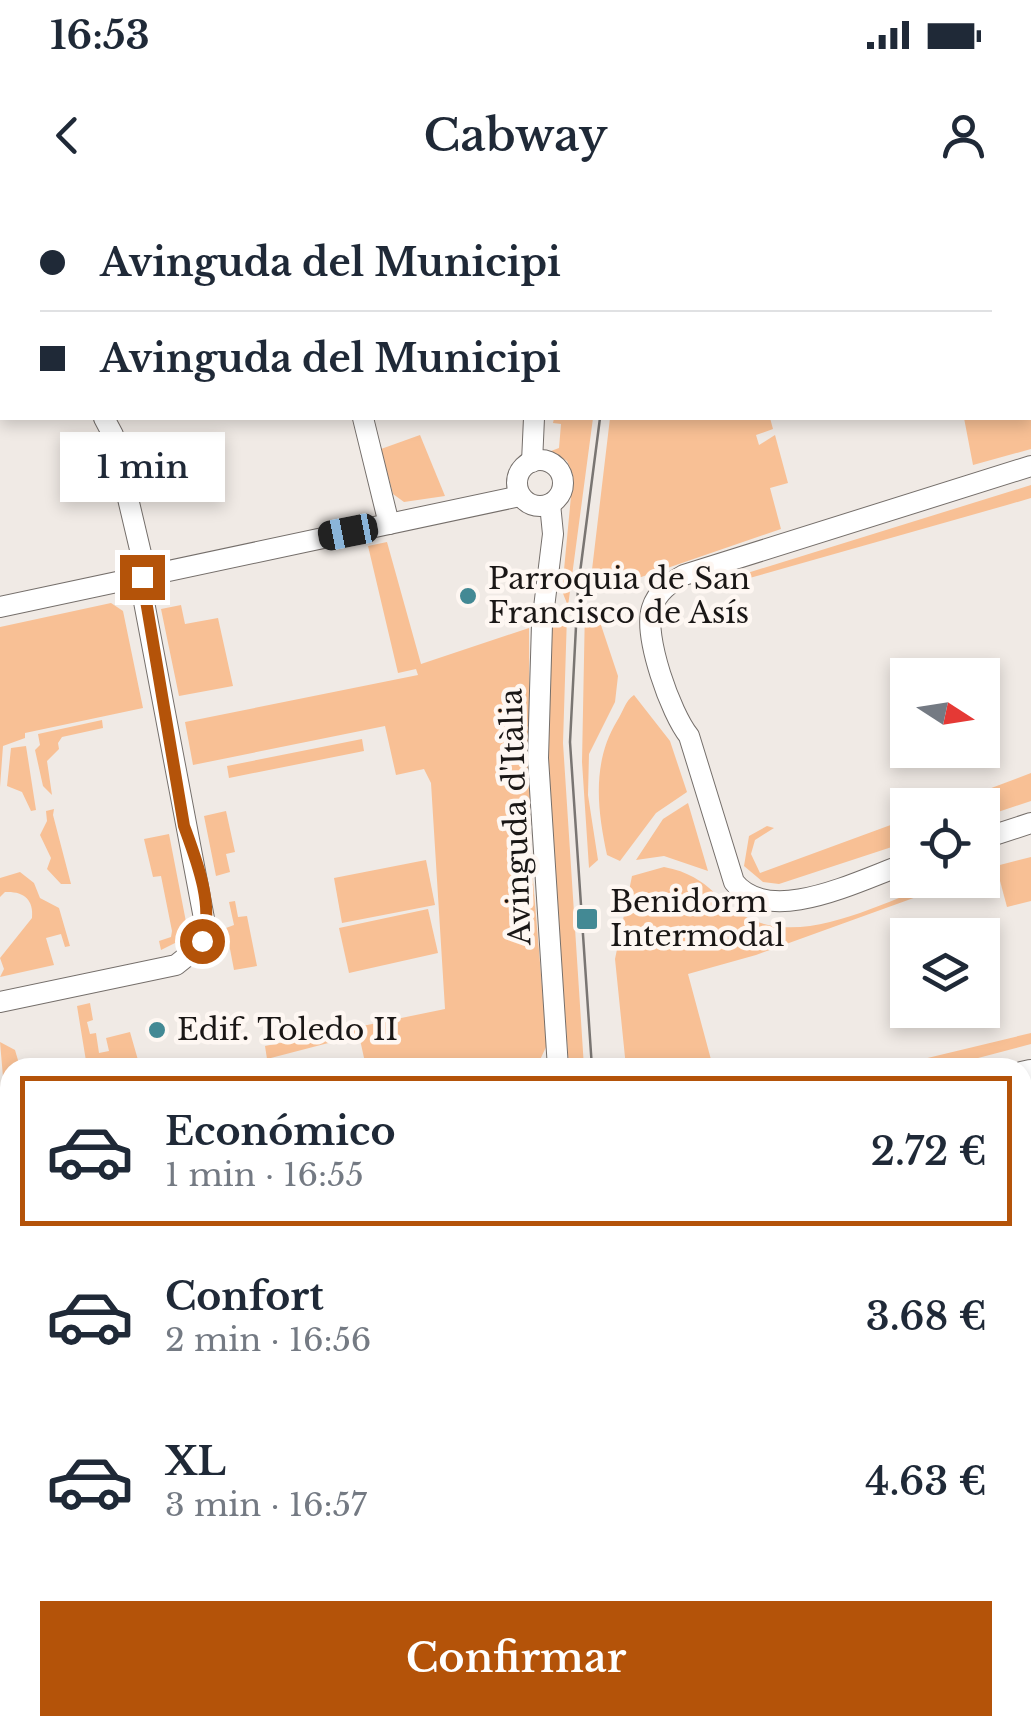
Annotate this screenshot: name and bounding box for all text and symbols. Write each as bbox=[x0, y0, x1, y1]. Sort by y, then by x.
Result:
text: 16:53 bbox=[50, 12, 150, 59]
text: Cabway bbox=[423, 107, 608, 163]
icon: back bbox=[40, 108, 95, 163]
icon: person bbox=[936, 108, 991, 163]
text: Avinguda del Municipi bbox=[100, 239, 561, 286]
text: Avinguda del Municipi bbox=[100, 335, 561, 382]
callout: 1 min bbox=[59, 432, 224, 502]
text: 1 min bbox=[96, 447, 189, 487]
car bbox=[316, 512, 380, 552]
route end bbox=[120, 555, 165, 600]
place label: Parroquia de San Francisco de Asís bbox=[488, 560, 750, 631]
marker: Parroquia de San Francisco de Asís bbox=[457, 585, 479, 607]
north arrow bbox=[890, 658, 1000, 768]
map controls bbox=[890, 658, 1000, 1028]
street label: Avinguda d'Itàlia bbox=[493, 688, 539, 947]
button: locate bbox=[890, 788, 1000, 898]
place label: Benidorm Intermodal bbox=[610, 883, 784, 954]
marker: Benidorm Intermodal bbox=[574, 906, 600, 932]
button: layers bbox=[890, 918, 1000, 1028]
route start bbox=[180, 919, 225, 964]
place label: Edif. Toledo II bbox=[177, 1011, 398, 1048]
marker: Edif. Toledo II bbox=[146, 1019, 168, 1041]
icon: car bbox=[45, 1106, 135, 1196]
text: Económico bbox=[165, 1108, 396, 1155]
text: 2.72 € bbox=[871, 1128, 987, 1175]
text: 1 min · 16:55 bbox=[165, 1155, 364, 1195]
icon: car bbox=[45, 1271, 135, 1361]
text: Confort bbox=[165, 1273, 324, 1320]
text: 3.68 € bbox=[866, 1293, 987, 1340]
text: 2 min · 16:56 bbox=[165, 1320, 371, 1360]
icon: car bbox=[45, 1436, 135, 1526]
text: XL bbox=[165, 1438, 226, 1485]
text: 4.63 € bbox=[865, 1458, 987, 1505]
text: 3 min · 16:57 bbox=[165, 1485, 367, 1525]
button: Confirmar bbox=[40, 1601, 992, 1716]

